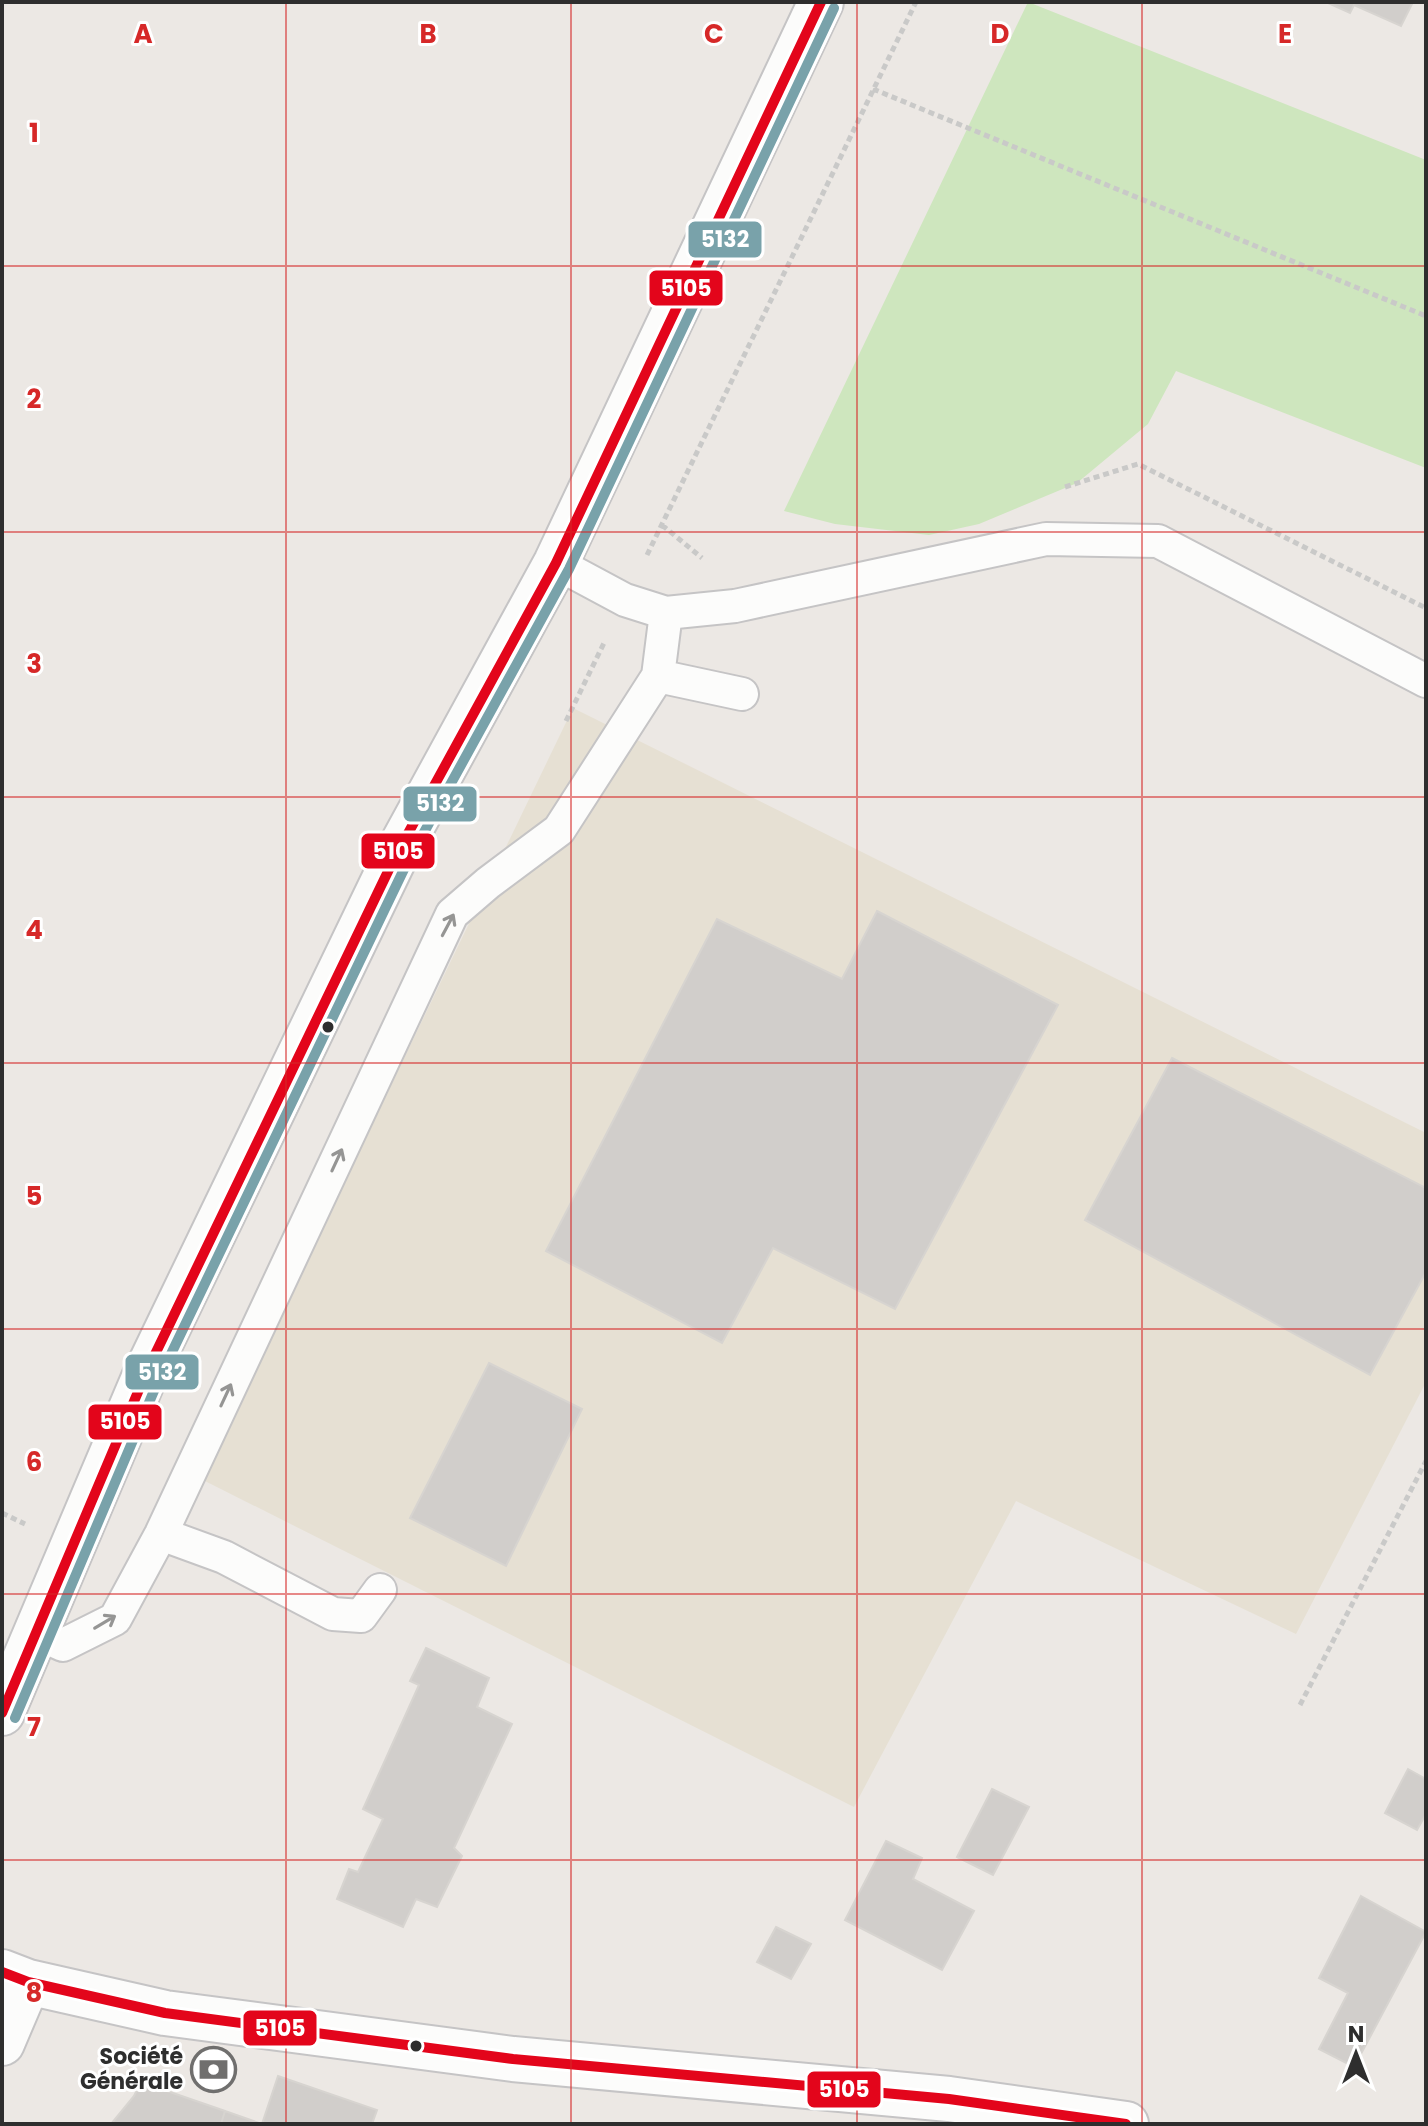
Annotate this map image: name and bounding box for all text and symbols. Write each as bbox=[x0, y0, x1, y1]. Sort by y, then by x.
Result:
text: A bbox=[133, 16, 153, 52]
text: B bbox=[419, 16, 437, 52]
text: C bbox=[704, 16, 724, 52]
text: D bbox=[991, 16, 1010, 52]
text: E bbox=[1278, 16, 1292, 52]
text: 1 bbox=[29, 115, 39, 151]
line badge: 5132 bbox=[687, 220, 763, 259]
text: 5132 bbox=[701, 224, 749, 255]
line badge: 5105 bbox=[648, 269, 724, 307]
text: 5105 bbox=[660, 273, 712, 304]
text: 2 bbox=[27, 381, 42, 417]
text: 3 bbox=[26, 646, 42, 682]
line badge: 5132 bbox=[402, 785, 478, 823]
text: 5132 bbox=[416, 788, 464, 819]
line badge: 5105 bbox=[360, 832, 436, 870]
text: 5105 bbox=[372, 836, 424, 867]
text: 4 bbox=[25, 912, 43, 948]
one-way arrow bbox=[440, 913, 456, 937]
unlabelled marker bbox=[320, 1019, 336, 1035]
one-way arrow bbox=[330, 1148, 345, 1172]
text: 5 bbox=[26, 1178, 42, 1214]
line badge: 5132 bbox=[124, 1353, 200, 1391]
text: 5132 bbox=[138, 1357, 186, 1388]
one-way arrow bbox=[219, 1383, 234, 1407]
line badge: 5105 bbox=[87, 1403, 163, 1441]
text: 5105 bbox=[99, 1406, 151, 1437]
text: 6 bbox=[26, 1444, 42, 1480]
one-way arrow bbox=[94, 1614, 116, 1631]
text: 7 bbox=[27, 1709, 41, 1745]
text: 8 bbox=[26, 1975, 42, 2011]
line badge: 5105 bbox=[242, 2009, 318, 2047]
text: 5105 bbox=[254, 2013, 306, 2044]
north arrow bbox=[1316, 2014, 1396, 2094]
text: N bbox=[1348, 2019, 1364, 2050]
unlabelled marker bbox=[408, 2038, 424, 2054]
place label: Société Générale bbox=[80, 2041, 183, 2097]
bank icon: Société Générale bbox=[190, 2045, 238, 2093]
line badge: 5105 bbox=[806, 2070, 882, 2109]
text: 5105 bbox=[818, 2074, 870, 2105]

